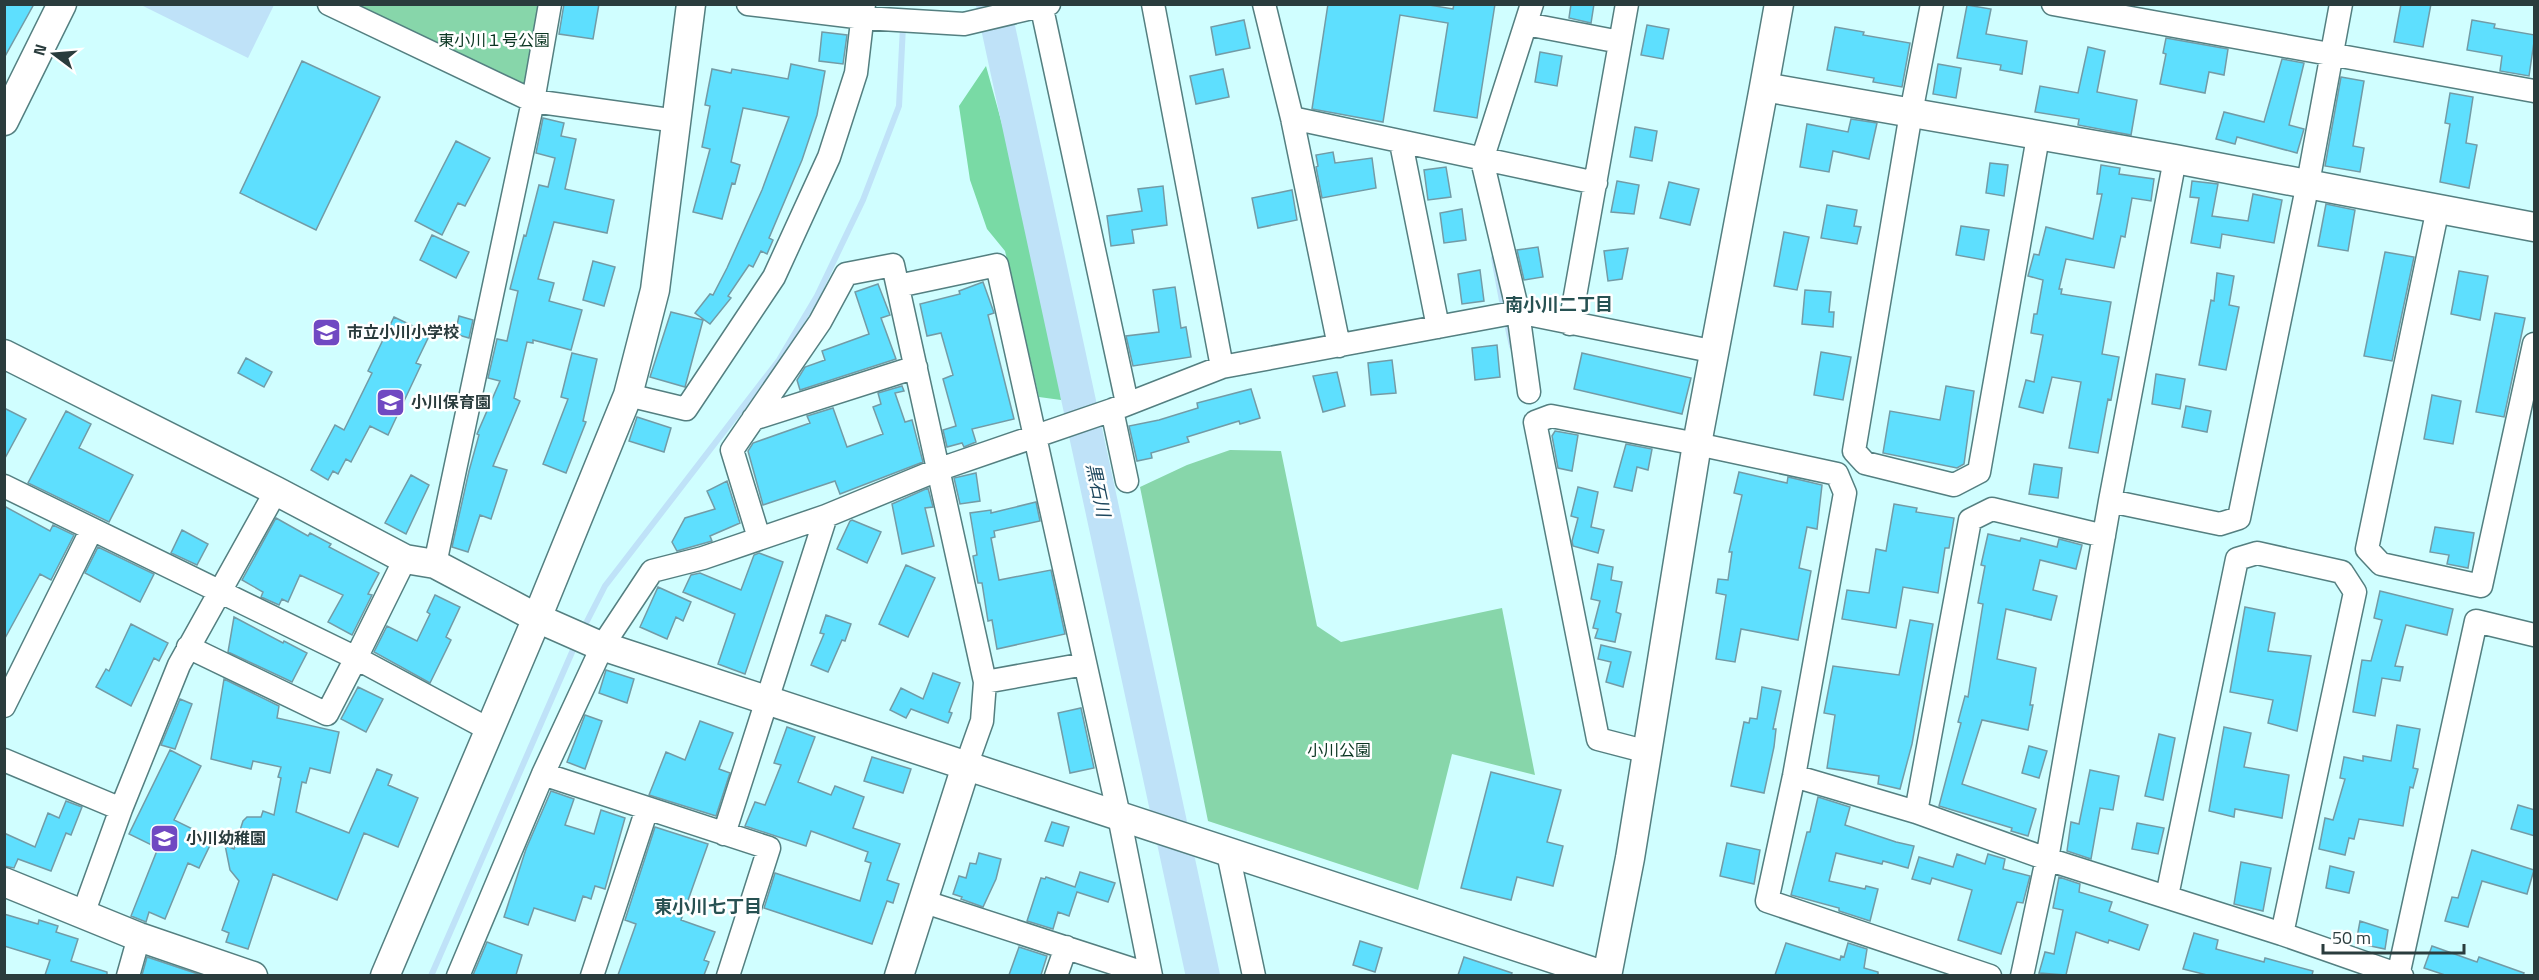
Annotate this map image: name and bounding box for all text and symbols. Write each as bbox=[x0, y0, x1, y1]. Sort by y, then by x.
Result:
north arrow bbox=[24, 24, 84, 84]
park label: 東小川１号公園 bbox=[438, 28, 550, 52]
text: N bbox=[27, 41, 53, 59]
district label: 南小川二丁目 bbox=[1505, 291, 1613, 318]
school or university icon: 市立小川小学校 bbox=[310, 316, 342, 348]
place label: 市立小川小学校 bbox=[347, 320, 459, 344]
school or university icon: 小川保育園 bbox=[374, 386, 406, 418]
place label: 小川保育園 bbox=[411, 390, 491, 414]
water label: 黒石川 bbox=[1080, 461, 1118, 521]
park label: 小川公園 bbox=[1307, 738, 1371, 762]
school or university icon: 小川幼稚園 bbox=[149, 822, 181, 854]
place label: 小川幼稚園 bbox=[186, 826, 266, 850]
district label: 東小川七丁目 bbox=[654, 893, 762, 920]
scale bar bbox=[2323, 917, 2464, 955]
text: 50 m bbox=[2332, 924, 2371, 951]

